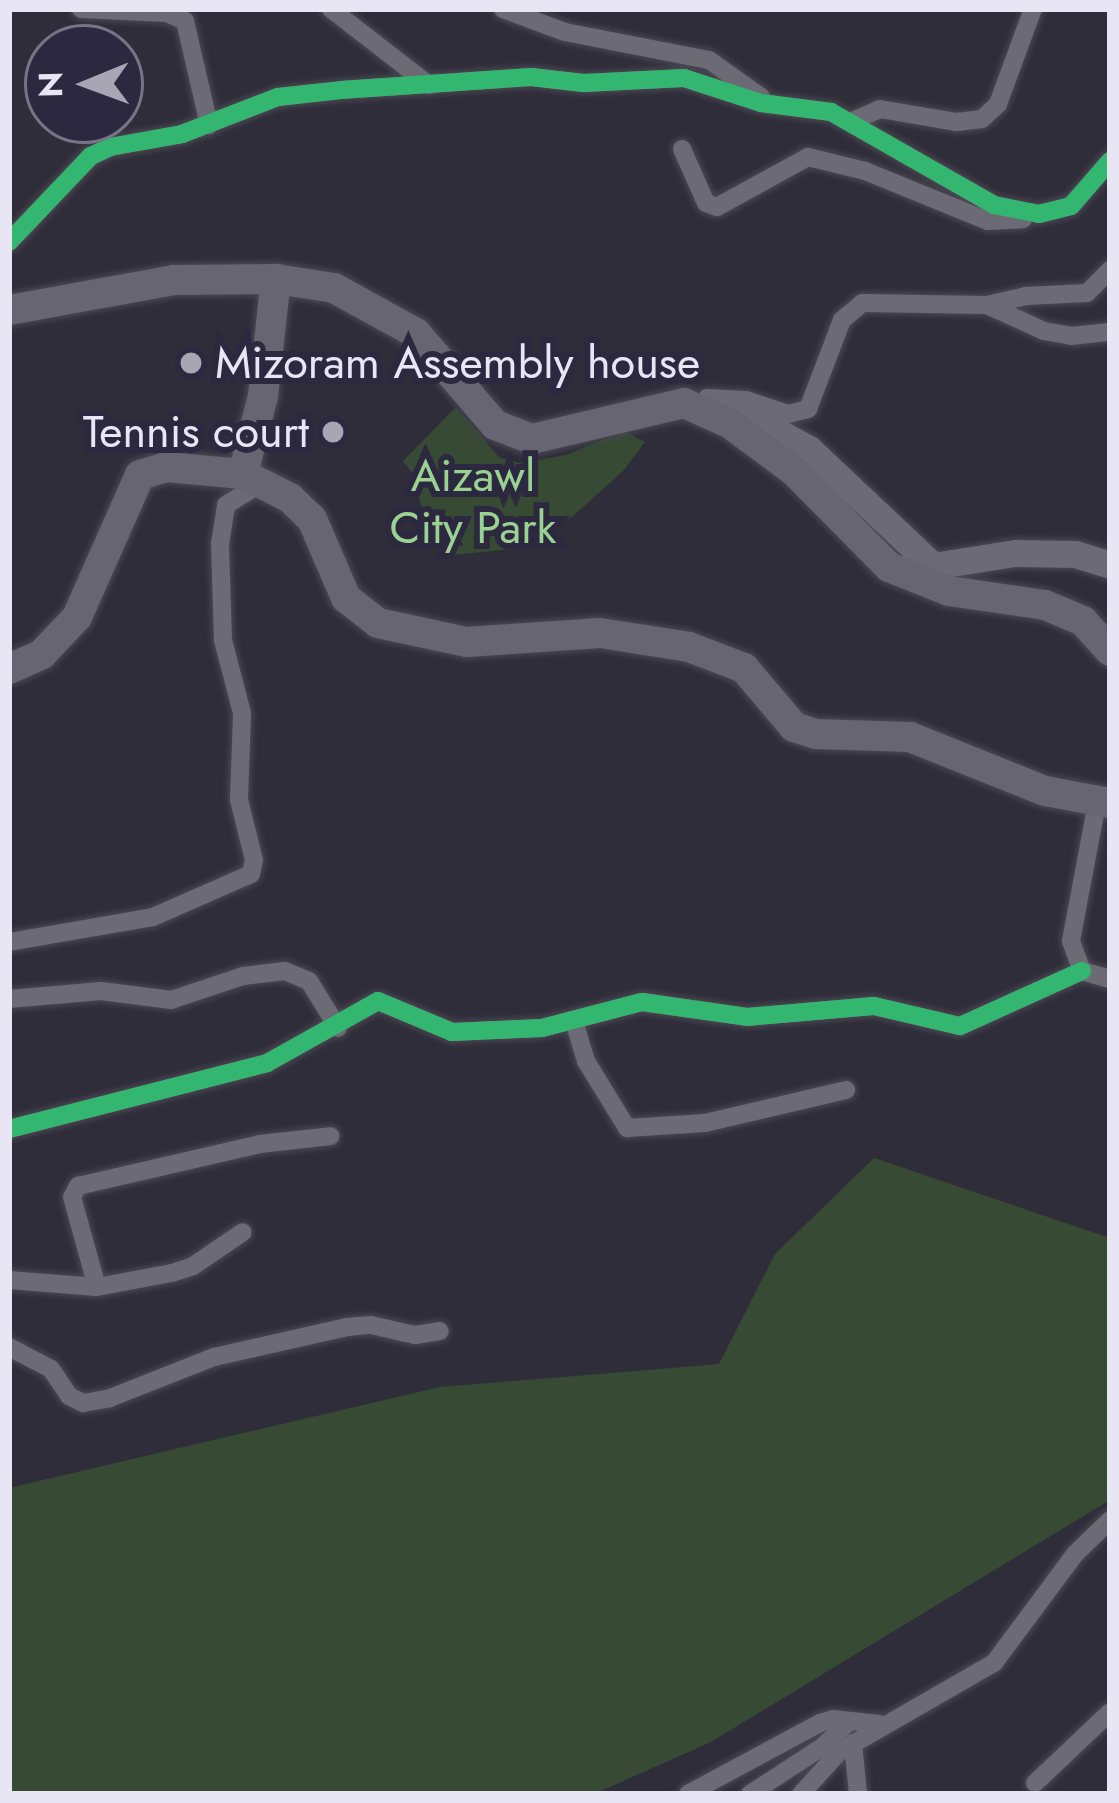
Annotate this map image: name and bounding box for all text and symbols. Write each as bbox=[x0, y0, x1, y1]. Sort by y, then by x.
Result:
north arrow bbox=[24, 24, 144, 144]
text: N bbox=[27, 71, 74, 98]
place label: Mizoram Assembly house bbox=[215, 336, 700, 390]
marker: Mizoram Assembly house bbox=[178, 350, 204, 376]
place label: Tennis court bbox=[83, 405, 309, 459]
marker: Tennis court bbox=[320, 419, 346, 445]
park label: Aizawl City Park bbox=[390, 449, 556, 555]

